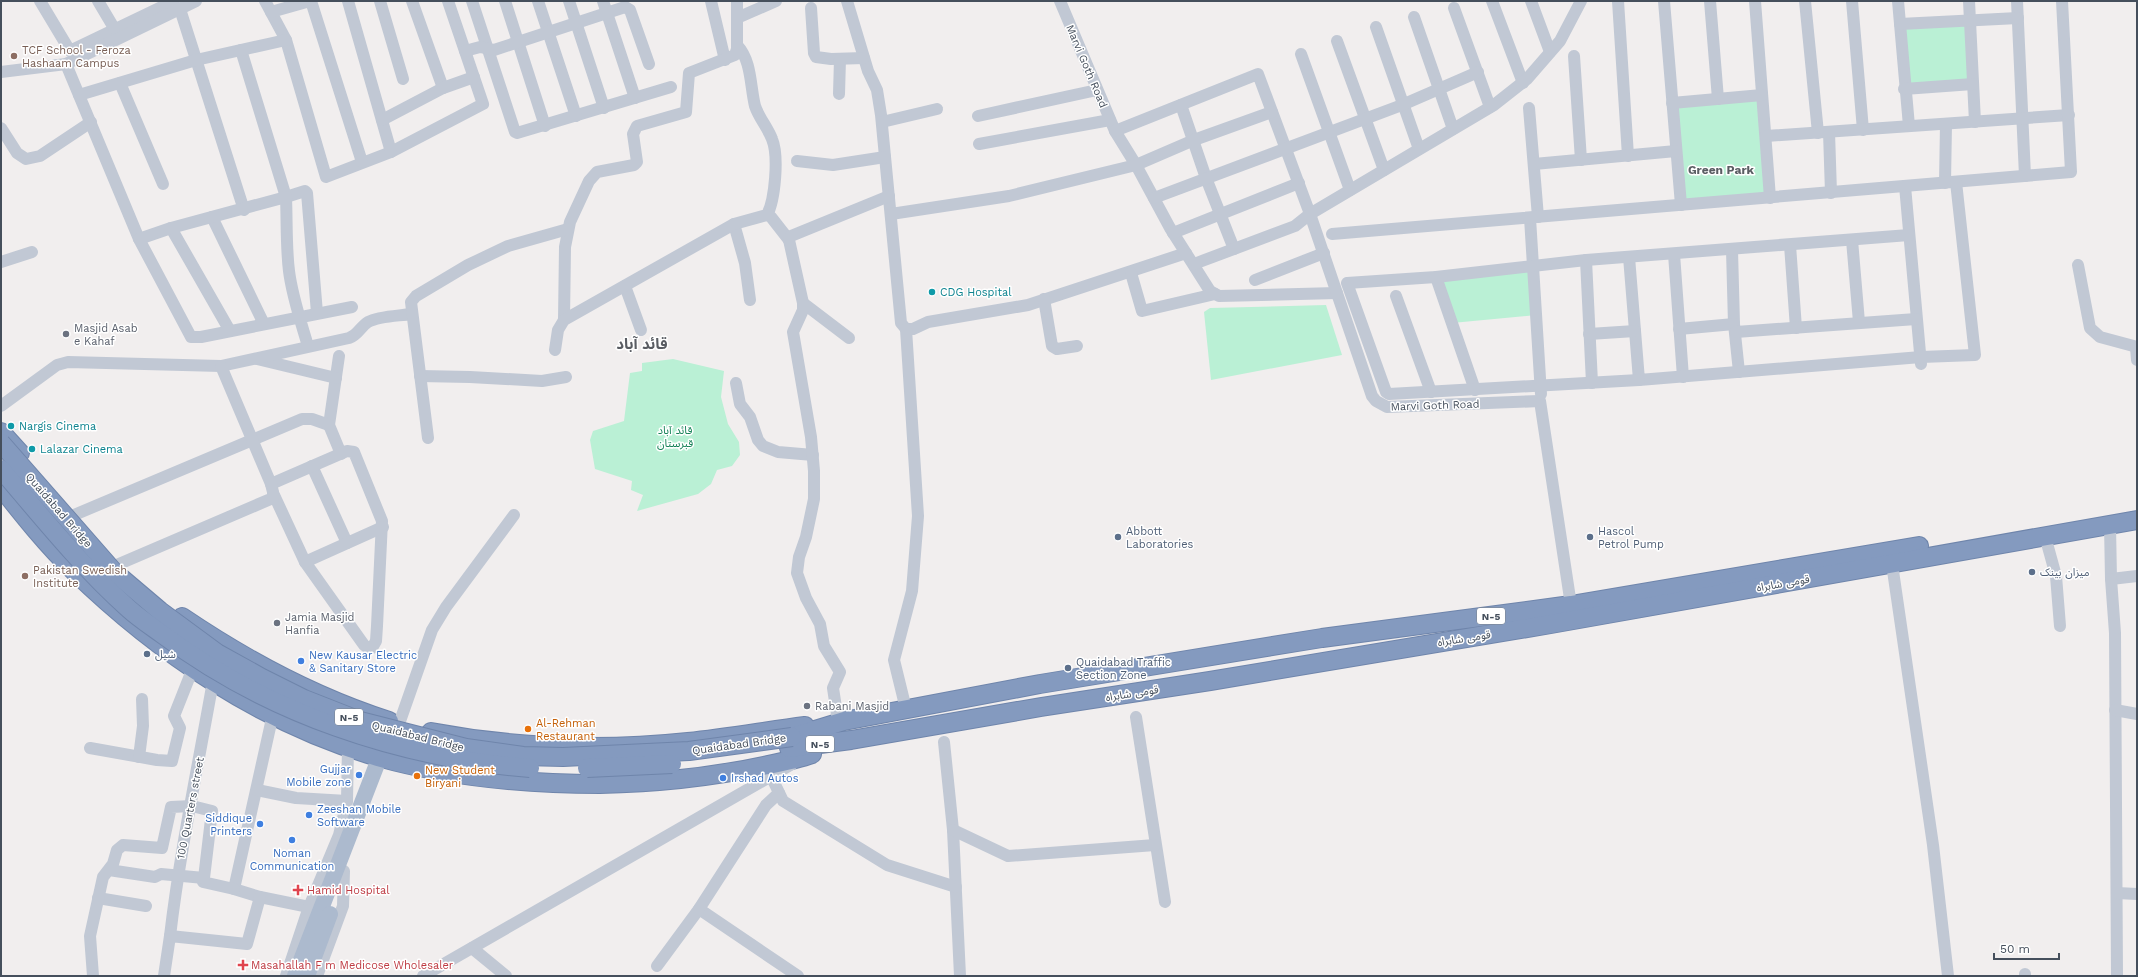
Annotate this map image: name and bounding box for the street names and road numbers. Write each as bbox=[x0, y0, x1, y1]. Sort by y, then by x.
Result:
street label: Marvi Goth Road bbox=[1063, 23, 1110, 110]
street label: Marvi Goth Road bbox=[1390, 397, 1480, 414]
street label: Quaidabad Bridge bbox=[23, 470, 95, 550]
street label: قومی شاہراہ bbox=[1756, 572, 1811, 595]
road number: N-5 bbox=[1477, 608, 1505, 624]
street label: قومی شاہراہ bbox=[1437, 628, 1492, 649]
street label: قومی شاہراہ bbox=[1105, 683, 1160, 704]
road number: N-5 bbox=[335, 709, 363, 725]
street label: Quaidabad Bridge bbox=[370, 719, 465, 754]
street label: Quaidabad Bridge bbox=[691, 731, 787, 758]
road number: N-5 bbox=[806, 736, 834, 752]
street label: 100 Quarters street bbox=[174, 756, 207, 860]

